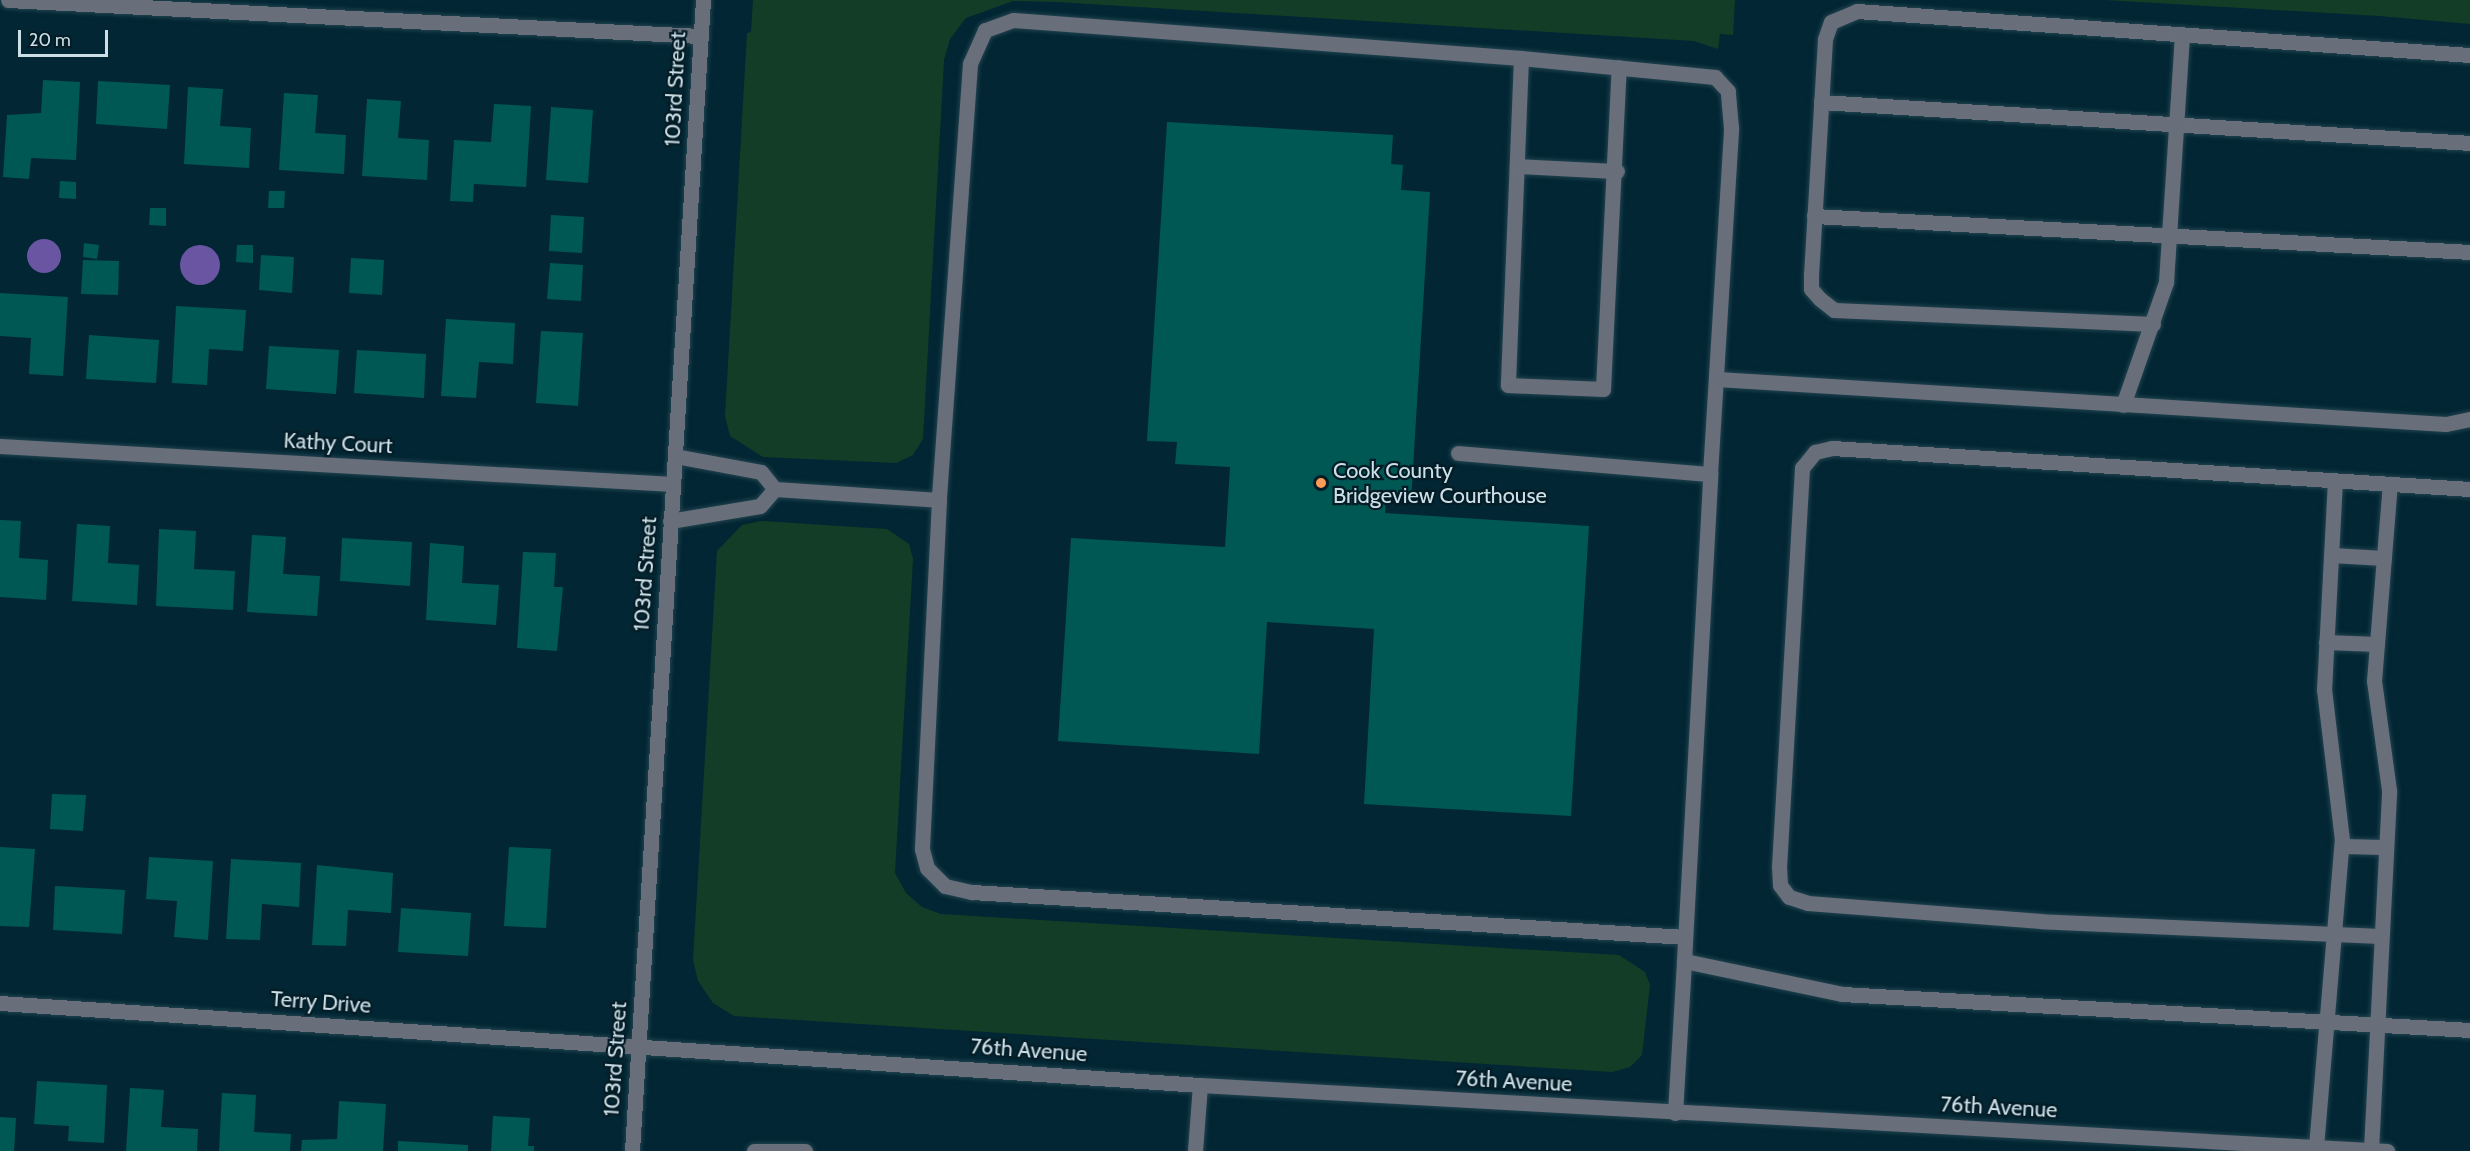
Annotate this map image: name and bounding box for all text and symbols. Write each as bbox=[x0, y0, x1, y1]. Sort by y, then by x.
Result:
scale bar bbox=[21, 18, 111, 56]
text: 20 m bbox=[29, 29, 71, 51]
street label: 103rd Street bbox=[659, 31, 691, 147]
street label: Kathy Court bbox=[283, 427, 393, 459]
place label: Cook County Bridgeview Courthouse bbox=[1333, 457, 1547, 508]
marker: Cook County Bridgeview Courthouse bbox=[1314, 476, 1328, 490]
street label: 103rd Street bbox=[628, 516, 662, 632]
street label: Terry Drive bbox=[270, 985, 372, 1019]
street label: 103rd Street bbox=[598, 1001, 632, 1117]
street label: 76th Avenue bbox=[970, 1033, 1088, 1067]
street label: 76th Avenue bbox=[1455, 1065, 1573, 1097]
street label: 76th Avenue bbox=[1940, 1091, 2058, 1123]

